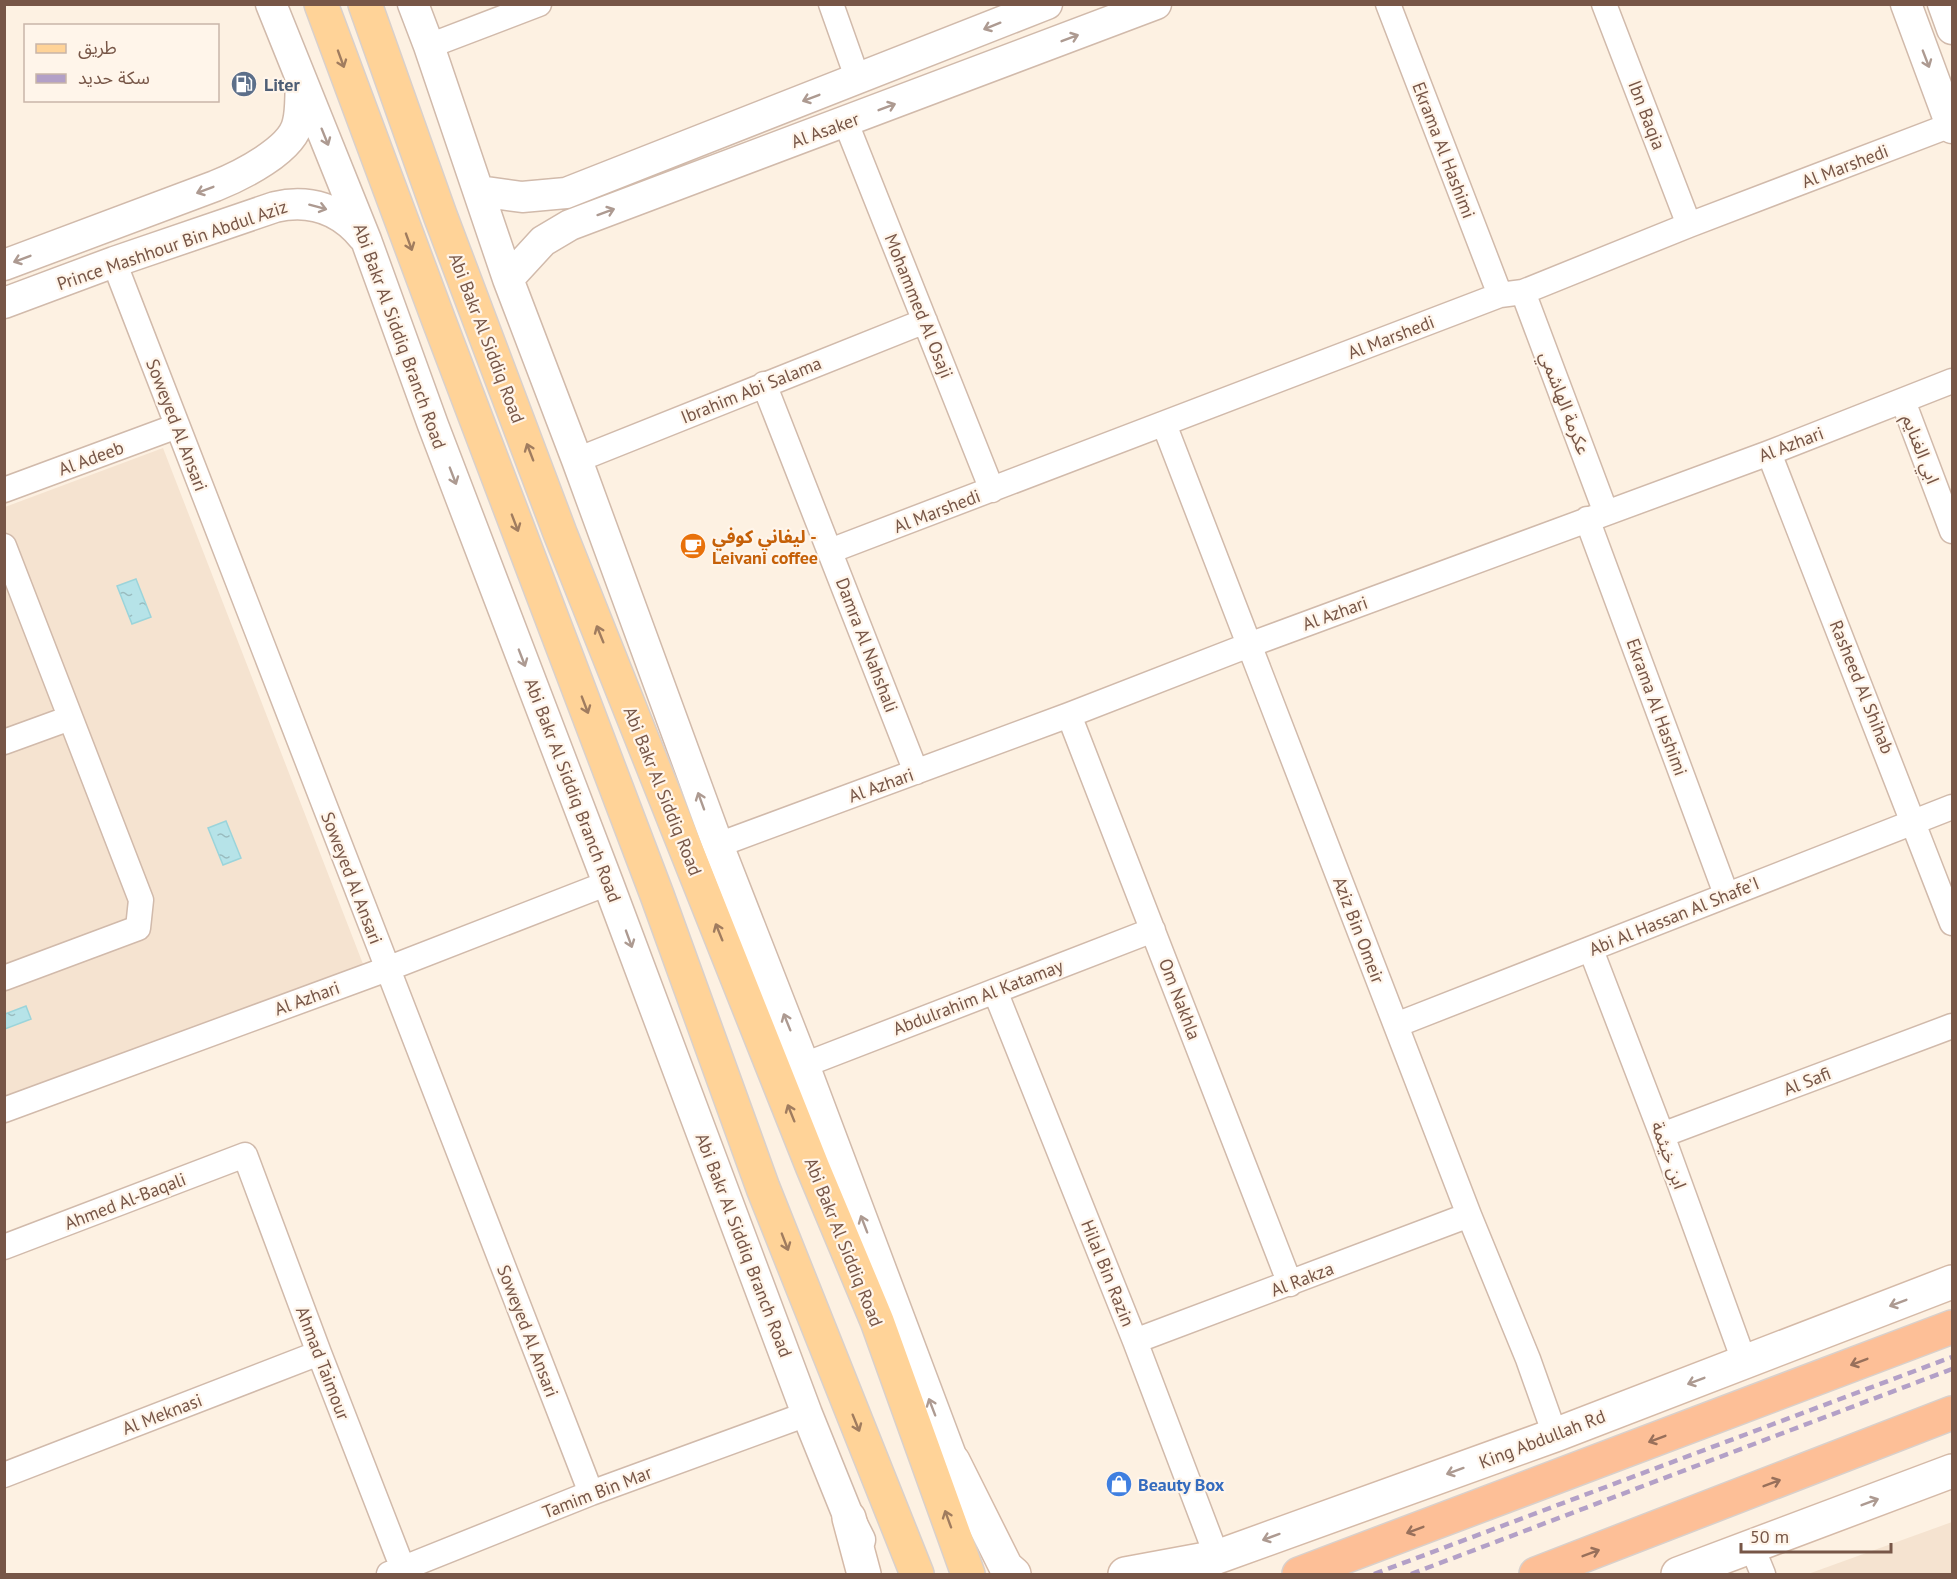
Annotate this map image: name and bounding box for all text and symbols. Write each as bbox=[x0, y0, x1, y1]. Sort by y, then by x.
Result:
one-way arrow bbox=[984, 22, 1002, 33]
legend bbox=[24, 24, 219, 102]
one-way arrow bbox=[1060, 31, 1078, 42]
text: طريق bbox=[78, 36, 117, 59]
one-way arrow bbox=[337, 49, 348, 68]
one-way arrow bbox=[1922, 49, 1933, 68]
text: سكة حديد bbox=[78, 66, 150, 89]
fuel station icon: Liter bbox=[229, 69, 259, 99]
place label: Liter bbox=[264, 73, 300, 96]
street label: Ibn Baqia bbox=[1623, 77, 1671, 153]
street label: Ekrama Al Hashimi bbox=[1407, 78, 1481, 222]
one-way arrow bbox=[802, 93, 821, 104]
one-way arrow bbox=[878, 101, 896, 112]
street label: Al Asaker bbox=[788, 107, 862, 153]
one-way arrow bbox=[320, 127, 331, 145]
street label: Al Marshedi bbox=[1798, 139, 1892, 193]
one-way arrow bbox=[196, 185, 215, 196]
street label: Prince Mashhour Bin Abdul Aziz bbox=[54, 195, 290, 295]
one-way arrow bbox=[309, 202, 328, 213]
one-way arrow bbox=[596, 205, 615, 216]
street label: Abi Bakr Al Siddiq Branch Road bbox=[348, 220, 452, 452]
street label: Mohammed Al Osaji bbox=[879, 230, 959, 382]
one-way arrow bbox=[405, 232, 416, 251]
street label: Abi Bakr Al Siddiq Road bbox=[444, 250, 530, 426]
one-way arrow bbox=[13, 254, 32, 265]
street label: Al Marshedi bbox=[1344, 310, 1438, 364]
street label: عكرمة الهاشمي bbox=[1533, 348, 1595, 459]
street label: Ibrahim Abi Salama bbox=[677, 351, 825, 429]
street label: Soweyed Al Ansari bbox=[141, 356, 213, 494]
street label: ابي الغنايم bbox=[1895, 411, 1945, 488]
street label: Al Azhari bbox=[1755, 421, 1827, 467]
street label: Al Adeeb bbox=[55, 436, 127, 480]
one-way arrow bbox=[523, 443, 534, 462]
one-way arrow bbox=[448, 467, 459, 485]
street label: Al Marshedi bbox=[890, 484, 984, 538]
one-way arrow bbox=[511, 513, 522, 531]
place label: ليفاني كوفي - Leivani coffee bbox=[712, 525, 818, 569]
cafe icon: ليفاني كوفي - Leivani coffee bbox=[678, 531, 708, 561]
street label: Damra Al Nahshali bbox=[831, 574, 903, 716]
street label: Al Azhari bbox=[1299, 591, 1371, 635]
street label: Rasheed Al Shihab bbox=[1825, 617, 1899, 757]
one-way arrow bbox=[594, 625, 605, 644]
street label: Ekrama Al Hashimi bbox=[1621, 635, 1693, 779]
one-way arrow bbox=[518, 649, 529, 667]
street label: Abi Bakr Al Siddiq Branch Road bbox=[520, 675, 626, 905]
one-way arrow bbox=[580, 695, 591, 714]
street label: Abi Bakr Al Siddiq Road bbox=[619, 703, 707, 879]
street label: Al Azhari bbox=[845, 763, 917, 807]
one-way arrow bbox=[695, 792, 706, 811]
street label: Soweyed Al Ansari bbox=[316, 809, 388, 947]
street label: Abi Al Hassan Al Shafe'I bbox=[1585, 871, 1763, 961]
street label: Aziz Bin Omeir bbox=[1328, 873, 1390, 987]
one-way arrow bbox=[713, 923, 724, 942]
one-way arrow bbox=[624, 929, 635, 948]
street label: Abdulrahim Al Katamay bbox=[890, 954, 1067, 1040]
street label: Om Nakhla bbox=[1154, 955, 1206, 1043]
street label: Al Azhari bbox=[271, 976, 343, 1020]
one-way arrow bbox=[781, 1013, 792, 1032]
street label: Al Safi bbox=[1780, 1062, 1834, 1100]
one-way arrow bbox=[785, 1104, 796, 1123]
street label: ابن خيثمة bbox=[1646, 1118, 1692, 1192]
street label: Abi Bakr Al Siddiq Branch Road bbox=[691, 1130, 797, 1360]
street label: Abi Bakr Al Siddiq Road bbox=[800, 1154, 888, 1330]
street label: Ahmed Al-Baqali bbox=[61, 1167, 189, 1235]
one-way arrow bbox=[858, 1215, 869, 1234]
street label: Hilal Bin Razin bbox=[1076, 1216, 1140, 1330]
one-way arrow bbox=[780, 1232, 791, 1251]
street label: Al Rakza bbox=[1267, 1256, 1337, 1302]
street label: Soweyed Al Ansari bbox=[492, 1262, 564, 1400]
one-way arrow bbox=[1889, 1298, 1908, 1309]
street label: Ahmad Taimour bbox=[291, 1303, 355, 1423]
one-way arrow bbox=[1850, 1358, 1868, 1369]
one-way arrow bbox=[1687, 1376, 1706, 1387]
street label: Al Meknasi bbox=[119, 1388, 205, 1440]
one-way arrow bbox=[926, 1398, 937, 1416]
street label: King Abdullah Rd bbox=[1475, 1404, 1609, 1474]
one-way arrow bbox=[851, 1414, 862, 1432]
one-way arrow bbox=[1648, 1434, 1666, 1445]
street label: Tamim Bin Mar bbox=[539, 1461, 655, 1523]
one-way arrow bbox=[1446, 1467, 1464, 1478]
shop icon: Beauty Box bbox=[1104, 1469, 1134, 1499]
place label: Beauty Box bbox=[1138, 1473, 1225, 1496]
one-way arrow bbox=[1763, 1477, 1781, 1488]
one-way arrow bbox=[1860, 1496, 1879, 1507]
one-way arrow bbox=[942, 1510, 953, 1529]
scale bar bbox=[1741, 1516, 1891, 1554]
text: 50 m bbox=[1750, 1525, 1789, 1548]
one-way arrow bbox=[1407, 1526, 1425, 1537]
one-way arrow bbox=[1262, 1533, 1281, 1544]
one-way arrow bbox=[1581, 1547, 1599, 1558]

